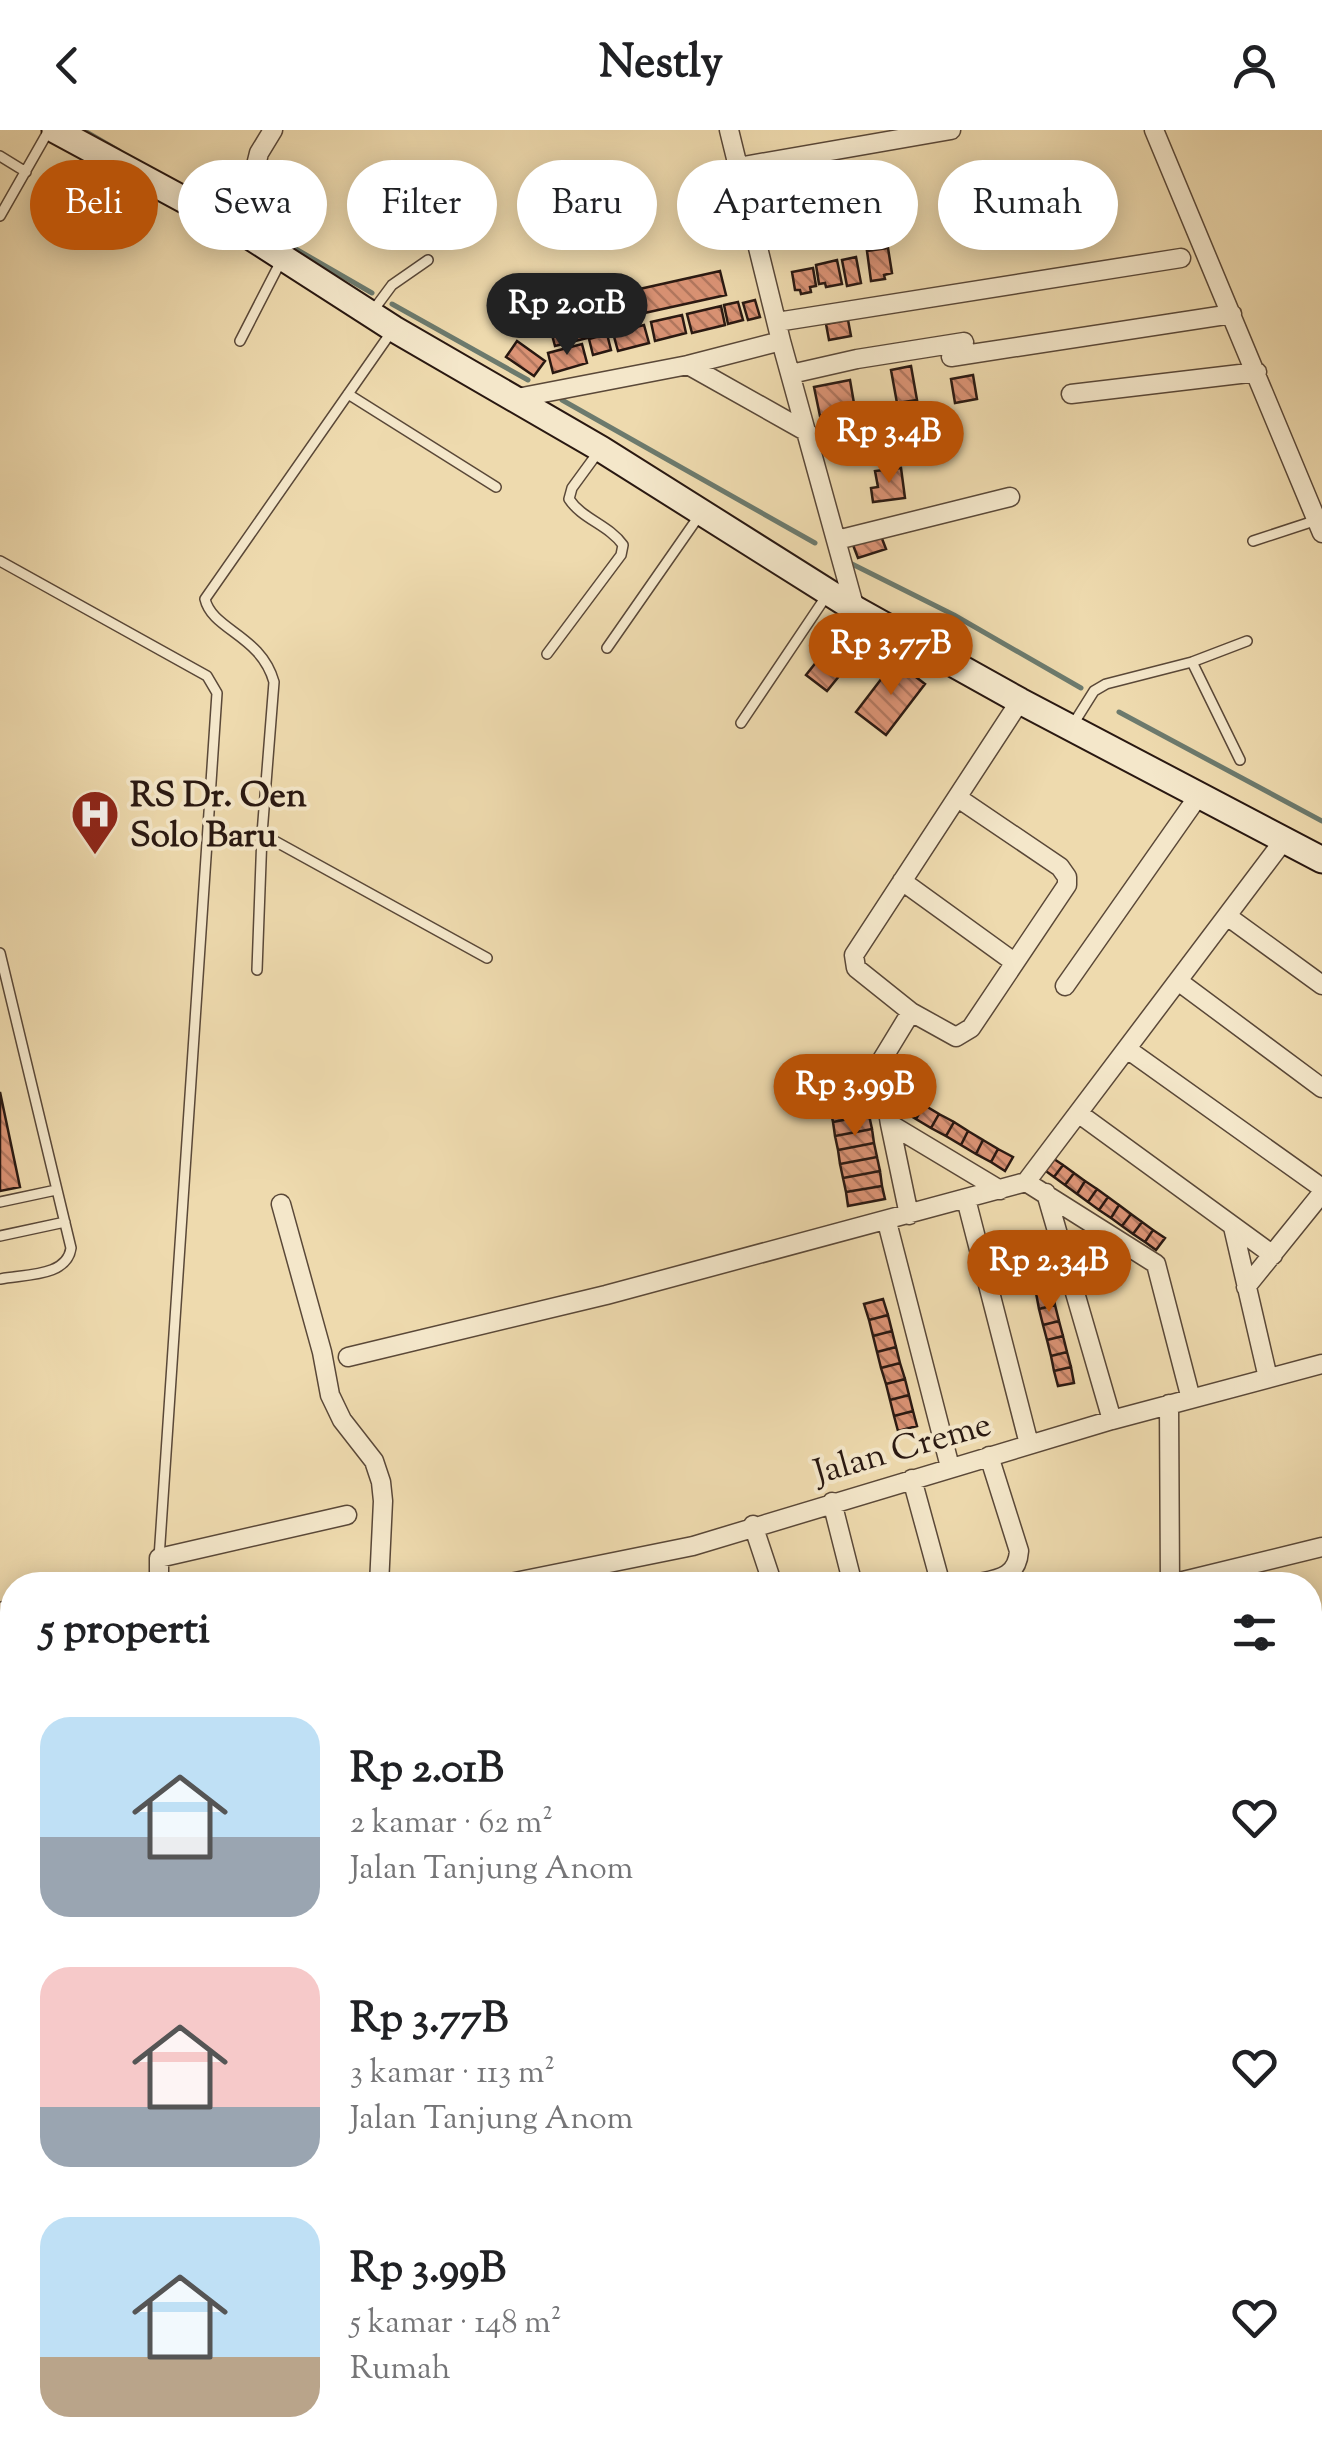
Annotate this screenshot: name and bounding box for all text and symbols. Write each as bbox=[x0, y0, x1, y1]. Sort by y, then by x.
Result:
text: Nestly bbox=[599, 33, 723, 98]
icon: back bbox=[40, 38, 95, 93]
icon: person bbox=[1227, 38, 1282, 93]
chip: Beli bbox=[30, 160, 158, 250]
chip: Sewa bbox=[178, 160, 327, 250]
chip: Filter bbox=[347, 160, 497, 250]
chip: Baru bbox=[517, 160, 657, 250]
chip: Apartemen bbox=[677, 160, 918, 250]
chip: Rumah bbox=[938, 160, 1118, 250]
pin: Rp 2.01B bbox=[464, 273, 670, 358]
text: Rp 2.01B bbox=[508, 282, 626, 328]
pin: Rp 3.4B bbox=[797, 401, 981, 486]
text: Rp 3.4B bbox=[837, 410, 941, 456]
pin: Rp 3.77B bbox=[788, 613, 994, 698]
text: Rp 3.77B bbox=[831, 622, 951, 668]
place label: RS Dr. Oen Solo Baru bbox=[130, 772, 307, 863]
hospital icon: RS Dr. Oen Solo Baru bbox=[69, 788, 121, 856]
pin: Rp 3.99B bbox=[752, 1054, 958, 1139]
text: Rp 3.99B bbox=[796, 1063, 914, 1109]
pin: Rp 2.34B bbox=[946, 1230, 1152, 1315]
text: Rp 2.34B bbox=[989, 1239, 1109, 1285]
street label: Jalan Creme bbox=[806, 1401, 998, 1501]
text: 5 properti bbox=[40, 1602, 210, 1662]
icon: filters bbox=[1227, 1605, 1282, 1660]
text: Rp 2.01B bbox=[350, 1741, 504, 1801]
icon: home bbox=[120, 1757, 240, 1877]
icon: heart bbox=[1227, 1790, 1282, 1845]
text: 2 kamar · 62 m² bbox=[350, 1801, 553, 1847]
text: Jalan Tanjung Anom bbox=[350, 1847, 633, 1893]
text: Rp 3.77B bbox=[350, 1991, 508, 2051]
icon: home bbox=[120, 2007, 240, 2127]
icon: heart bbox=[1227, 2040, 1282, 2095]
text: 3 kamar · 113 m² bbox=[350, 2051, 555, 2097]
text: Jalan Tanjung Anom bbox=[350, 2097, 633, 2143]
text: Rp 3.99B bbox=[350, 2241, 506, 2301]
icon: home bbox=[120, 2257, 240, 2377]
icon: heart bbox=[1227, 2290, 1282, 2345]
text: 5 kamar · 148 m² bbox=[350, 2301, 562, 2347]
text: Rumah bbox=[350, 2347, 450, 2393]

